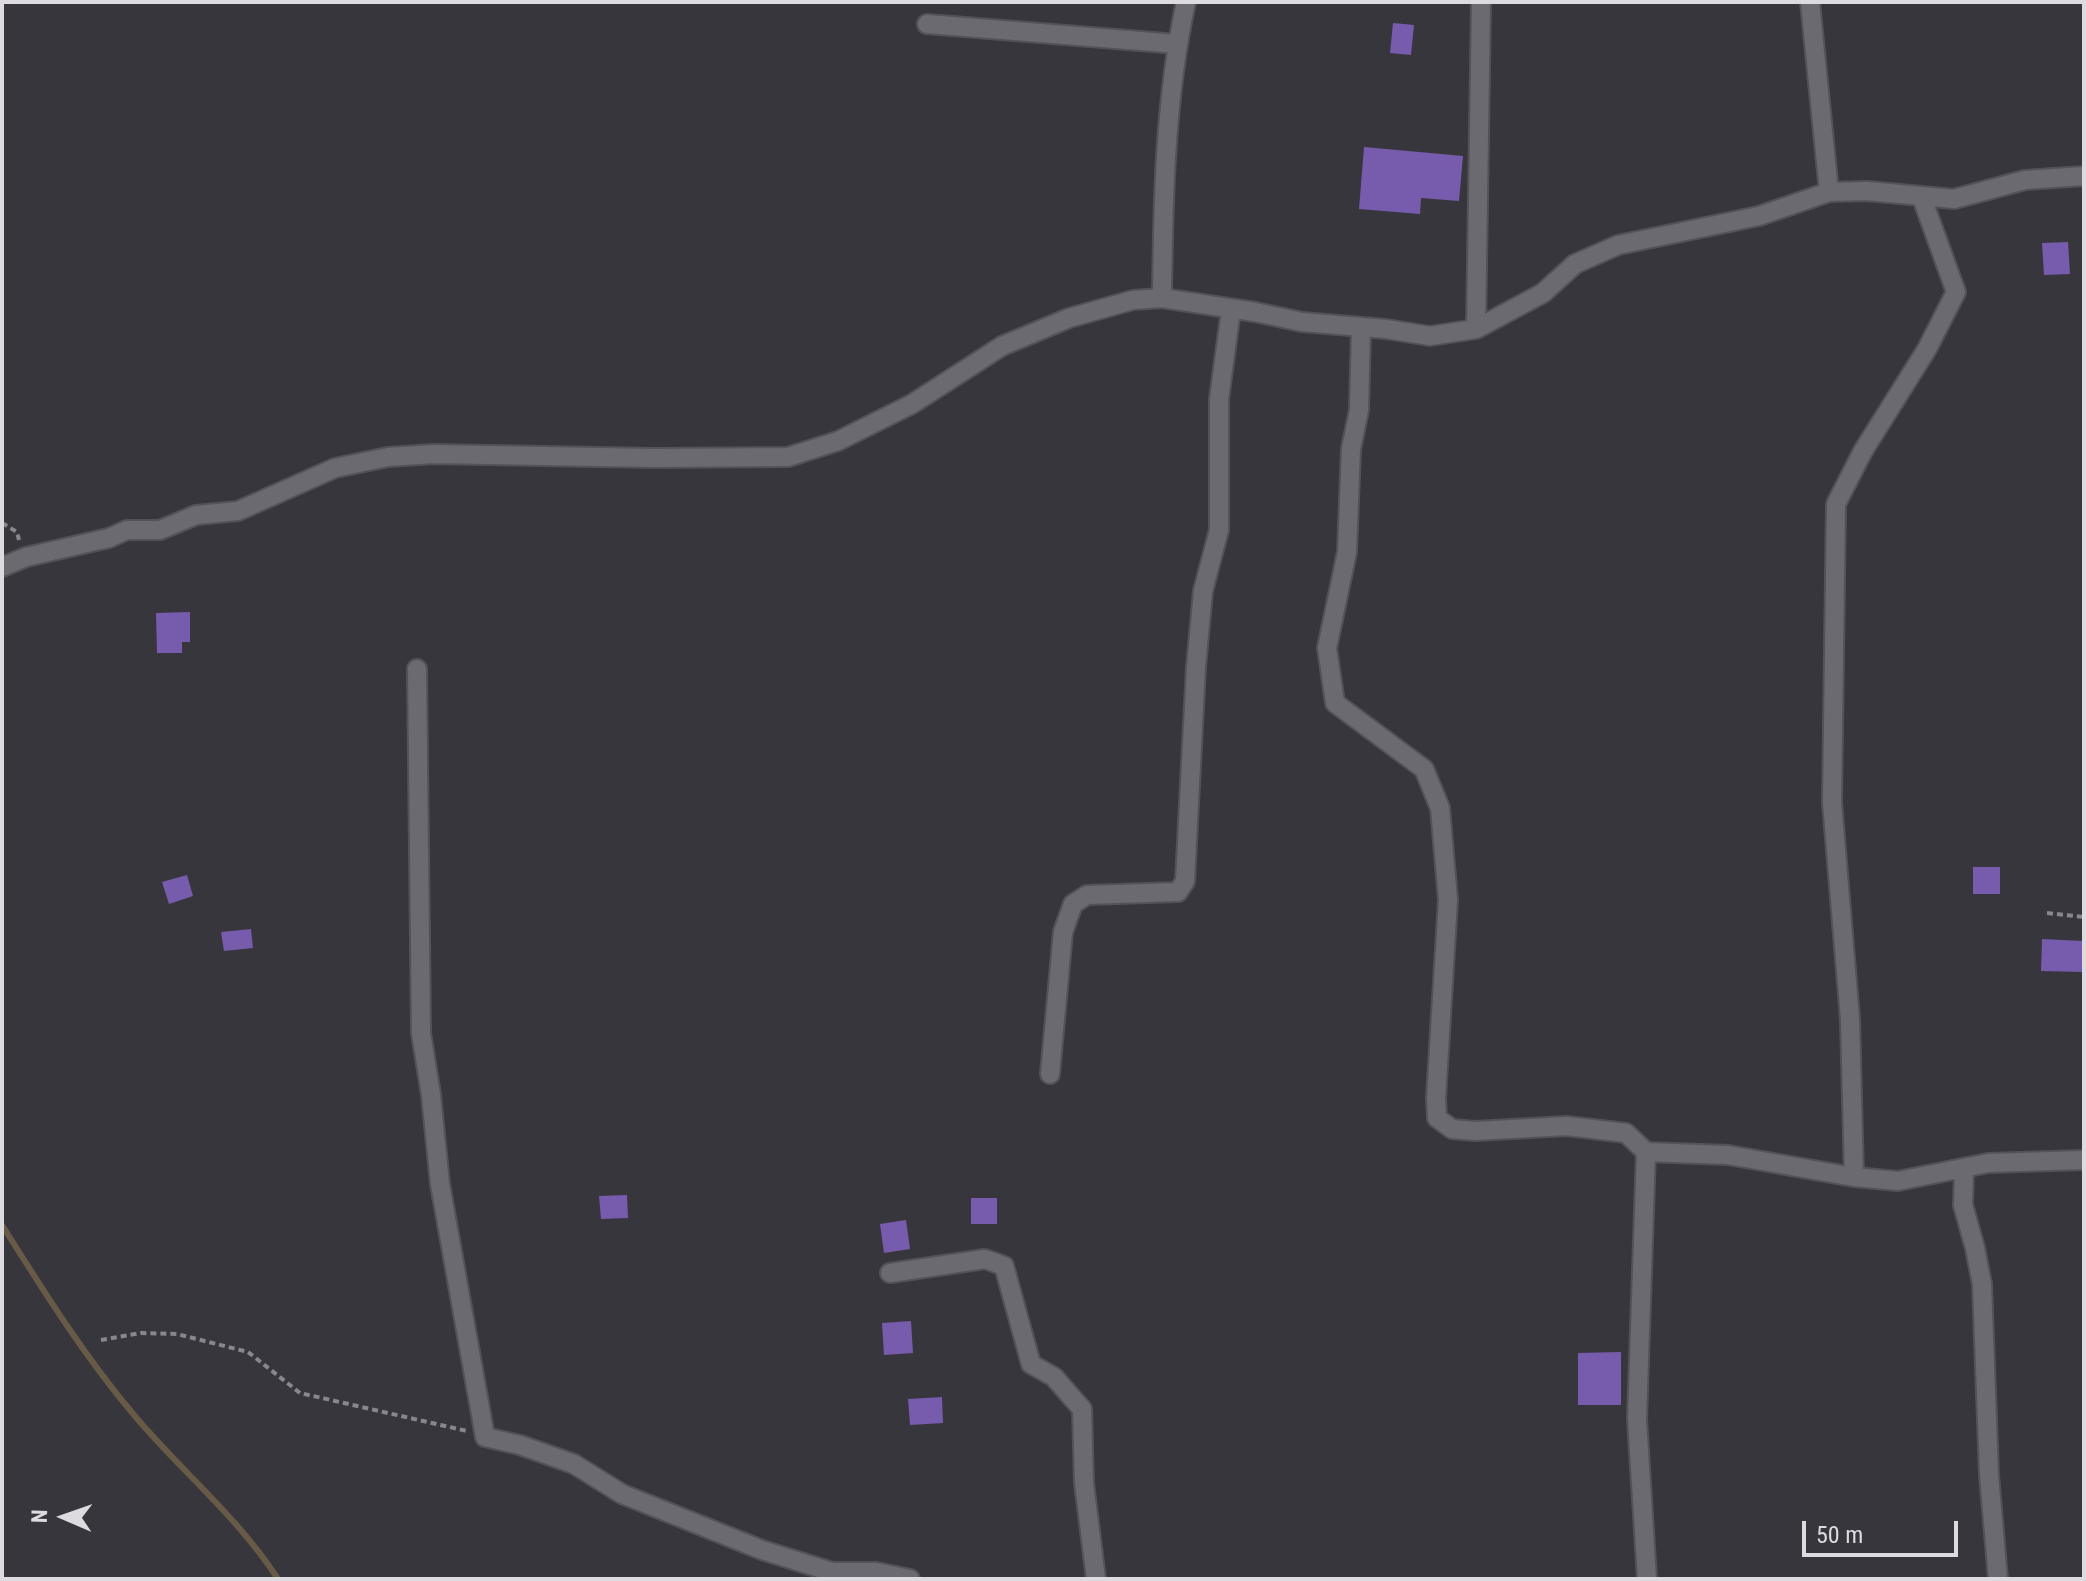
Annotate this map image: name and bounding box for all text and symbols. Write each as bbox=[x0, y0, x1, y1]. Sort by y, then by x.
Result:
north arrow bbox=[24, 1477, 104, 1557]
scale bar bbox=[1806, 1505, 1962, 1555]
text: N bbox=[27, 1509, 52, 1523]
text: 50 m bbox=[1816, 1521, 1863, 1549]

